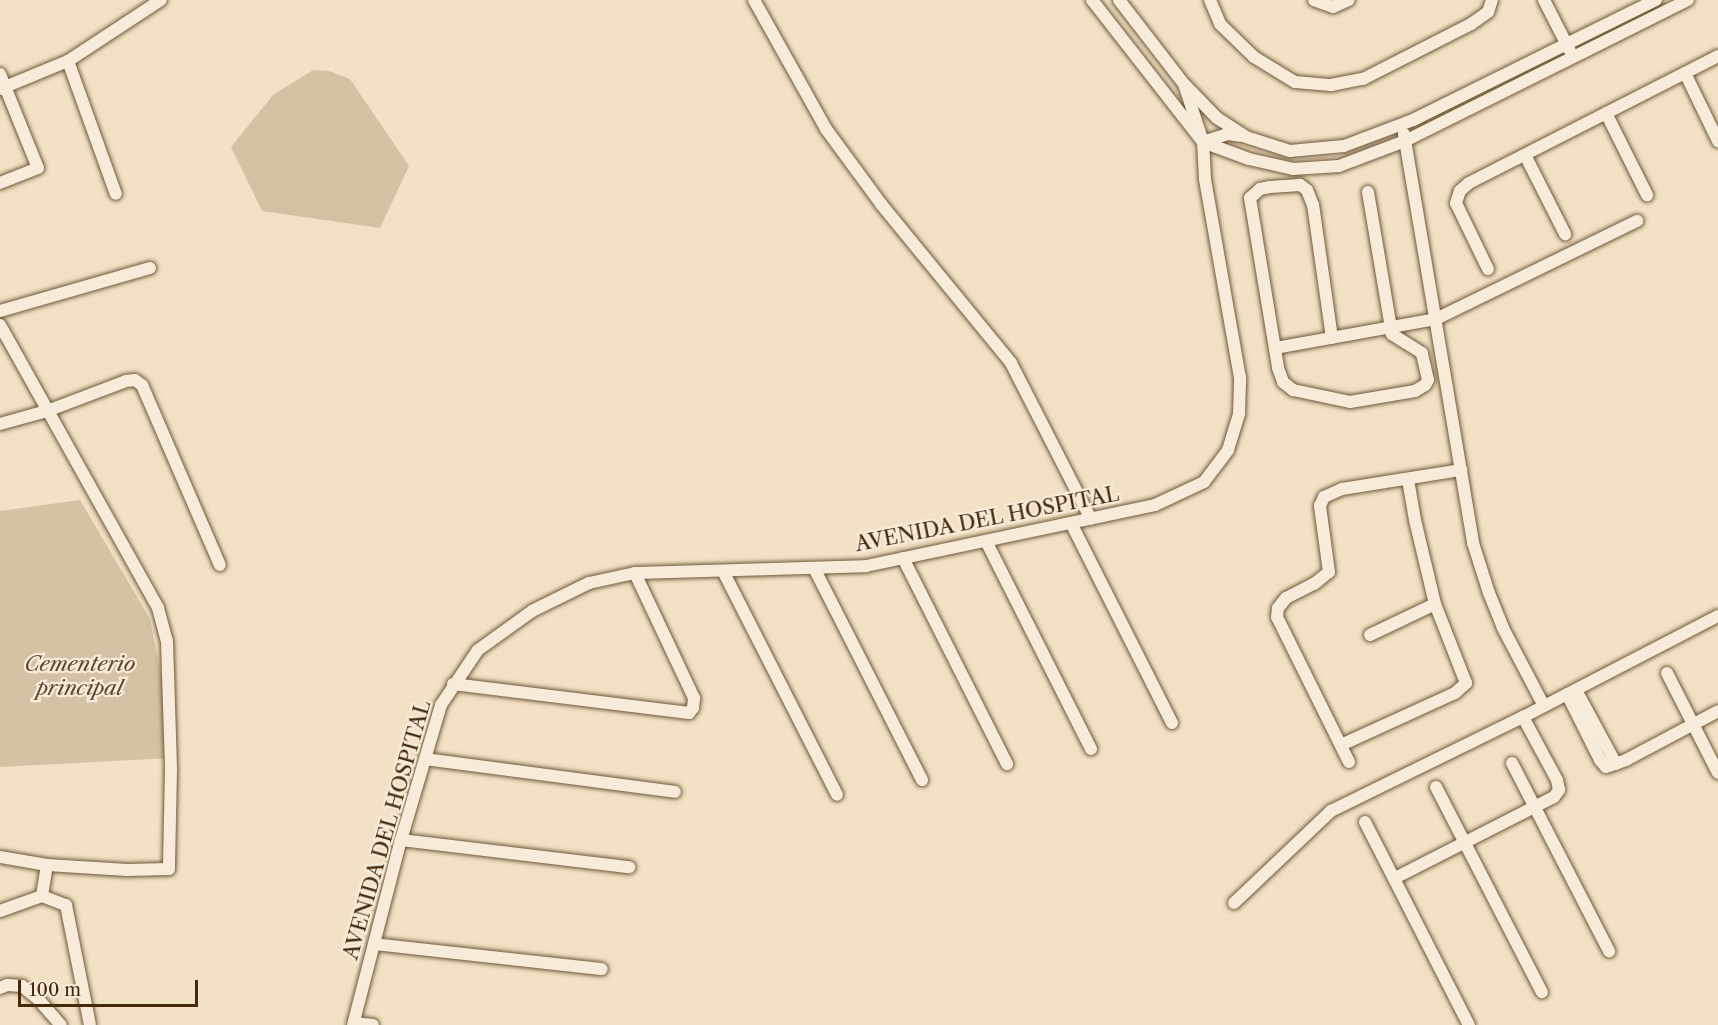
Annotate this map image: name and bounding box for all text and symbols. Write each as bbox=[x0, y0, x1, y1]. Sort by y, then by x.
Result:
street label: AVENIDA DEL HOSPITAL bbox=[852, 481, 1122, 557]
park label: Cementerio principal bbox=[25, 651, 135, 701]
street label: AVENIDA DEL HOSPITAL bbox=[338, 697, 436, 963]
scale bar bbox=[21, 968, 201, 1006]
text: 100 m bbox=[29, 979, 81, 1001]

